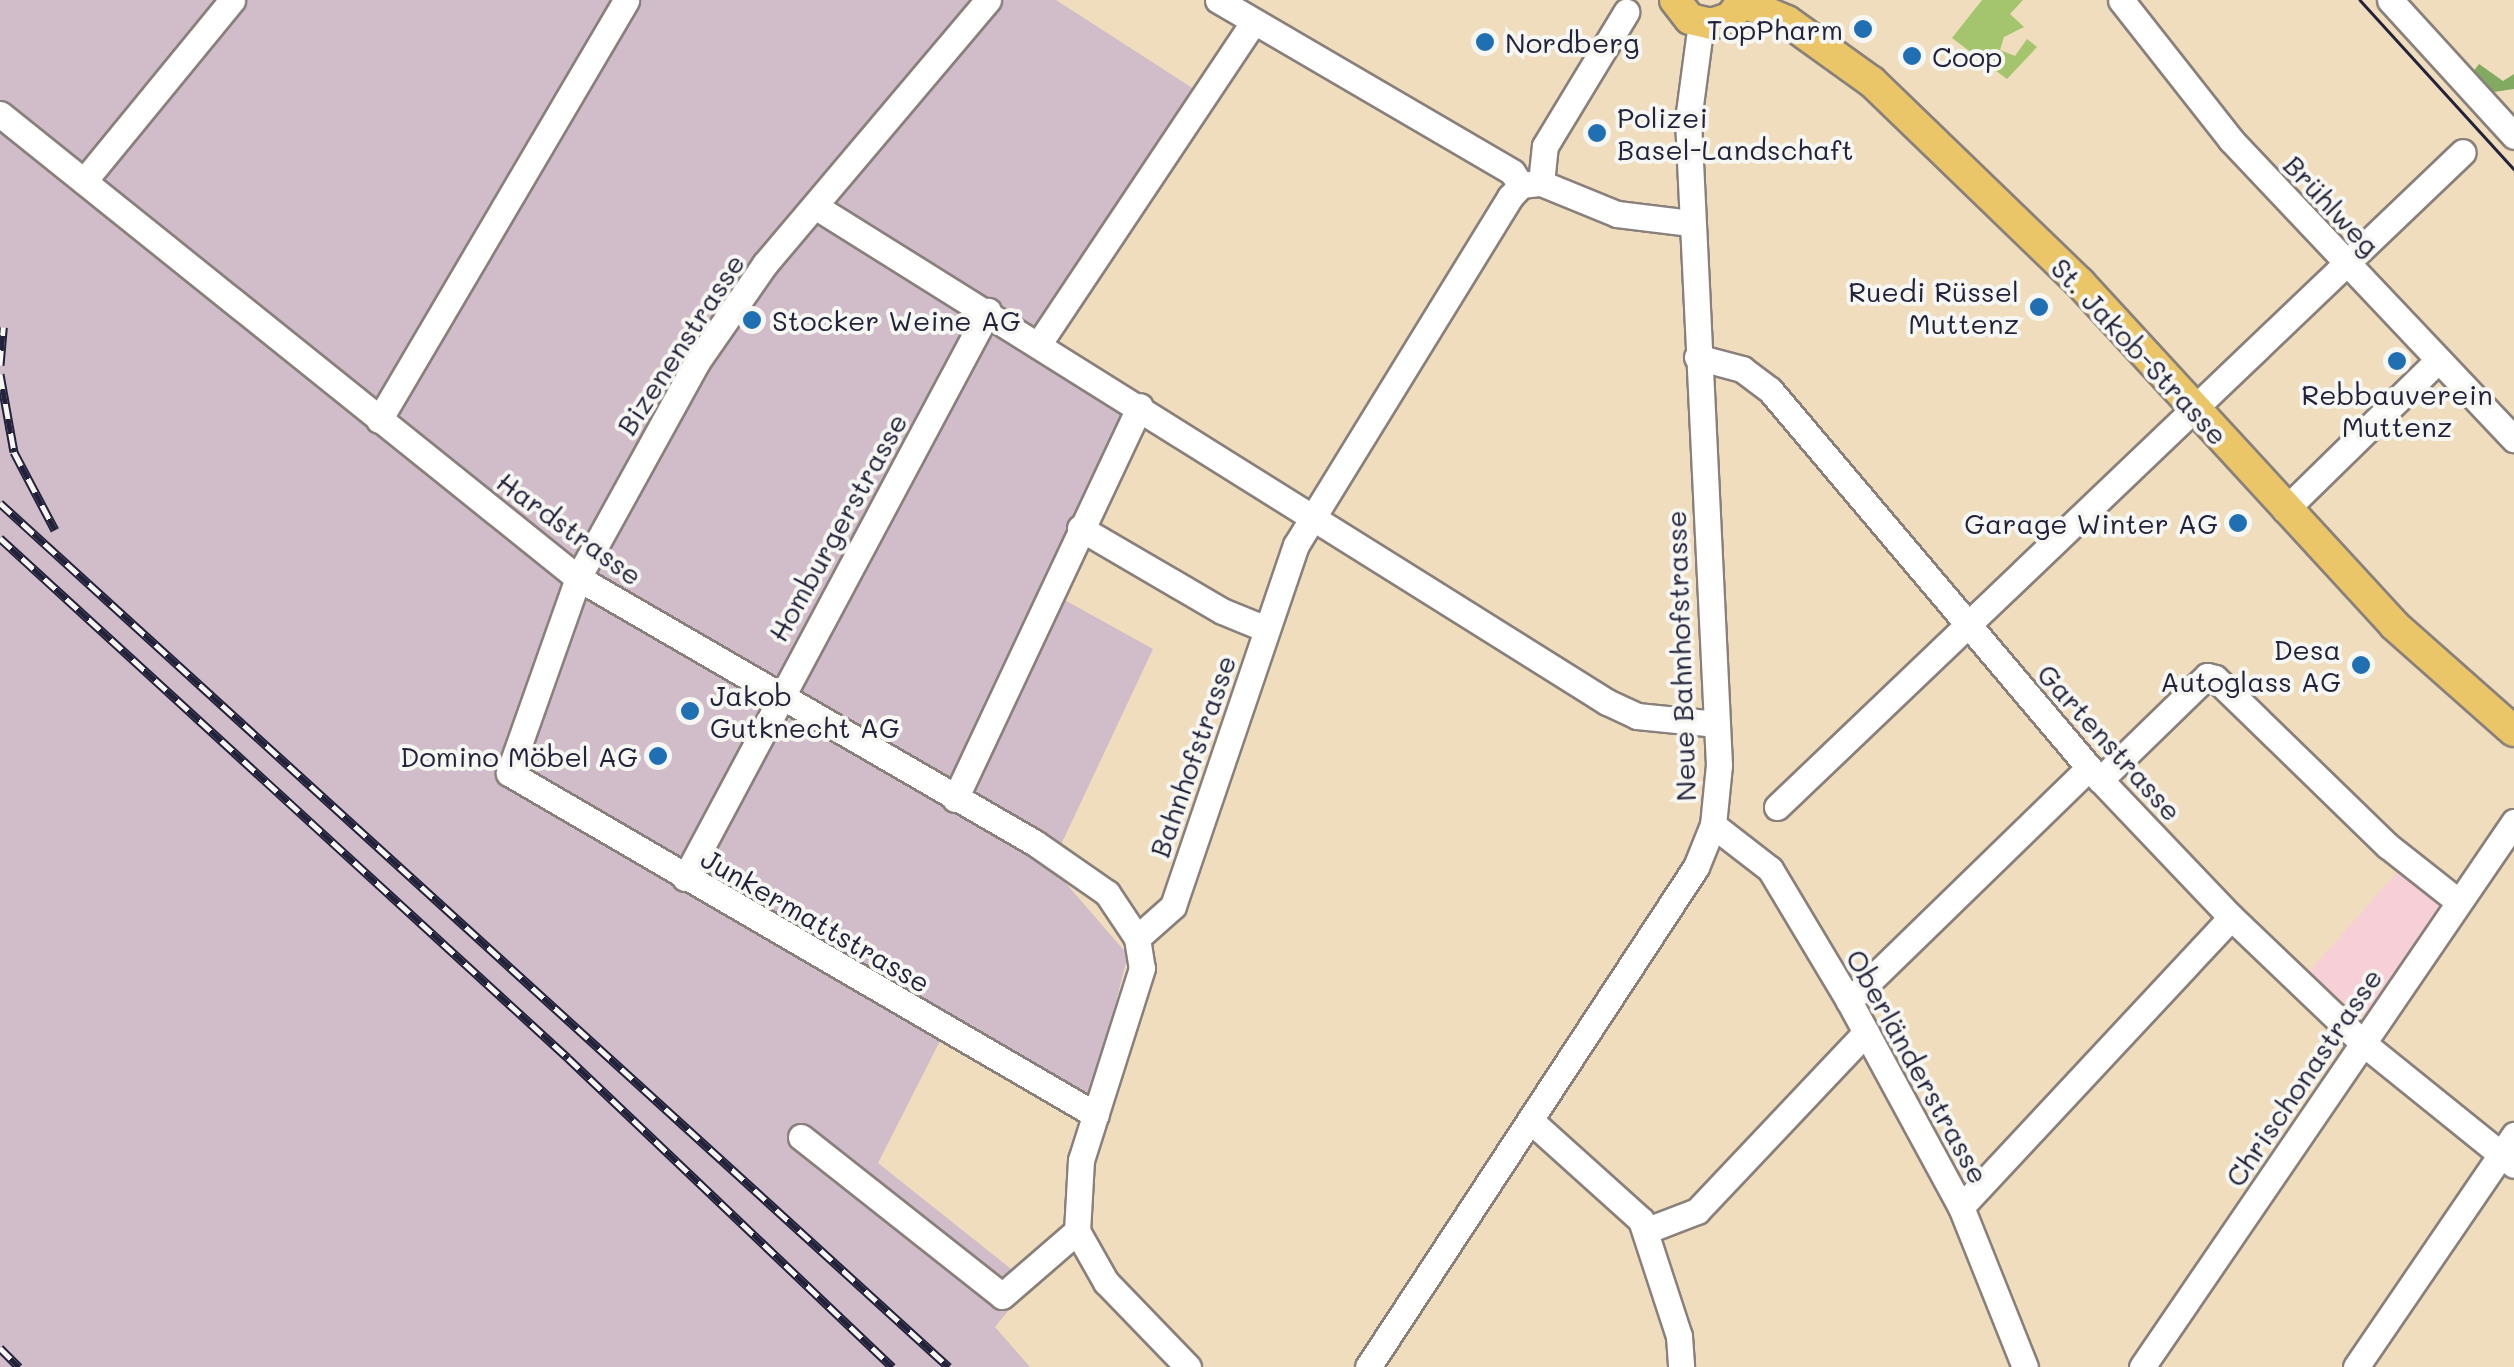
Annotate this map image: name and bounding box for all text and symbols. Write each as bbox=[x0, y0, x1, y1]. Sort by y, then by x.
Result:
place label: TopPharm bbox=[1707, 12, 1843, 46]
marker: TopPharm bbox=[1852, 18, 1874, 40]
place label: Nordberg bbox=[1505, 25, 1640, 59]
marker: Nordberg bbox=[1474, 31, 1496, 53]
place label: Coop bbox=[1932, 39, 2002, 73]
marker: Coop bbox=[1901, 45, 1923, 67]
place label: Polizei Basel-Landschaft bbox=[1617, 100, 1854, 166]
marker: Polizei Basel-Landschaft bbox=[1586, 122, 1608, 144]
street label: Brühlweg bbox=[2277, 148, 2387, 262]
street label: Bizenenstrasse bbox=[609, 247, 751, 441]
street label: St. Jakob-Strasse bbox=[2045, 251, 2235, 451]
place label: Ruedi Rüssel Muttenz bbox=[1848, 274, 2019, 340]
marker: Ruedi Rüssel Muttenz bbox=[2028, 296, 2050, 318]
place label: Stocker Weine AG bbox=[772, 303, 1021, 337]
marker: Stocker Weine AG bbox=[741, 309, 763, 331]
marker: Rebbauverein Muttenz bbox=[2386, 350, 2408, 372]
place label: Rebbauverein Muttenz bbox=[2301, 377, 2493, 443]
street label: Homburgerstrasse bbox=[760, 407, 914, 647]
street label: Hardstrasse bbox=[491, 464, 649, 592]
place label: Garage Winter AG bbox=[1964, 506, 2218, 540]
street label: Neue Bahnhofstrasse bbox=[1658, 510, 1702, 802]
marker: Garage Winter AG bbox=[2227, 512, 2249, 534]
place label: Desa Autoglass AG bbox=[2160, 632, 2341, 698]
street label: Bahnhofstrasse bbox=[1142, 651, 1242, 861]
marker: Desa Autoglass AG bbox=[2350, 654, 2372, 676]
street label: Gartenstrasse bbox=[2031, 657, 2189, 827]
place label: Jakob Gutknecht AG bbox=[710, 678, 900, 744]
marker: Jakob Gutknecht AG bbox=[679, 700, 701, 722]
place label: Domino Möbel AG bbox=[400, 739, 638, 773]
marker: Domino Möbel AG bbox=[647, 745, 669, 767]
street label: Junkermattstrasse bbox=[696, 841, 936, 999]
street label: Oberländerstrasse bbox=[1840, 943, 1996, 1189]
street label: Chrischonastrasse bbox=[2218, 962, 2388, 1192]

